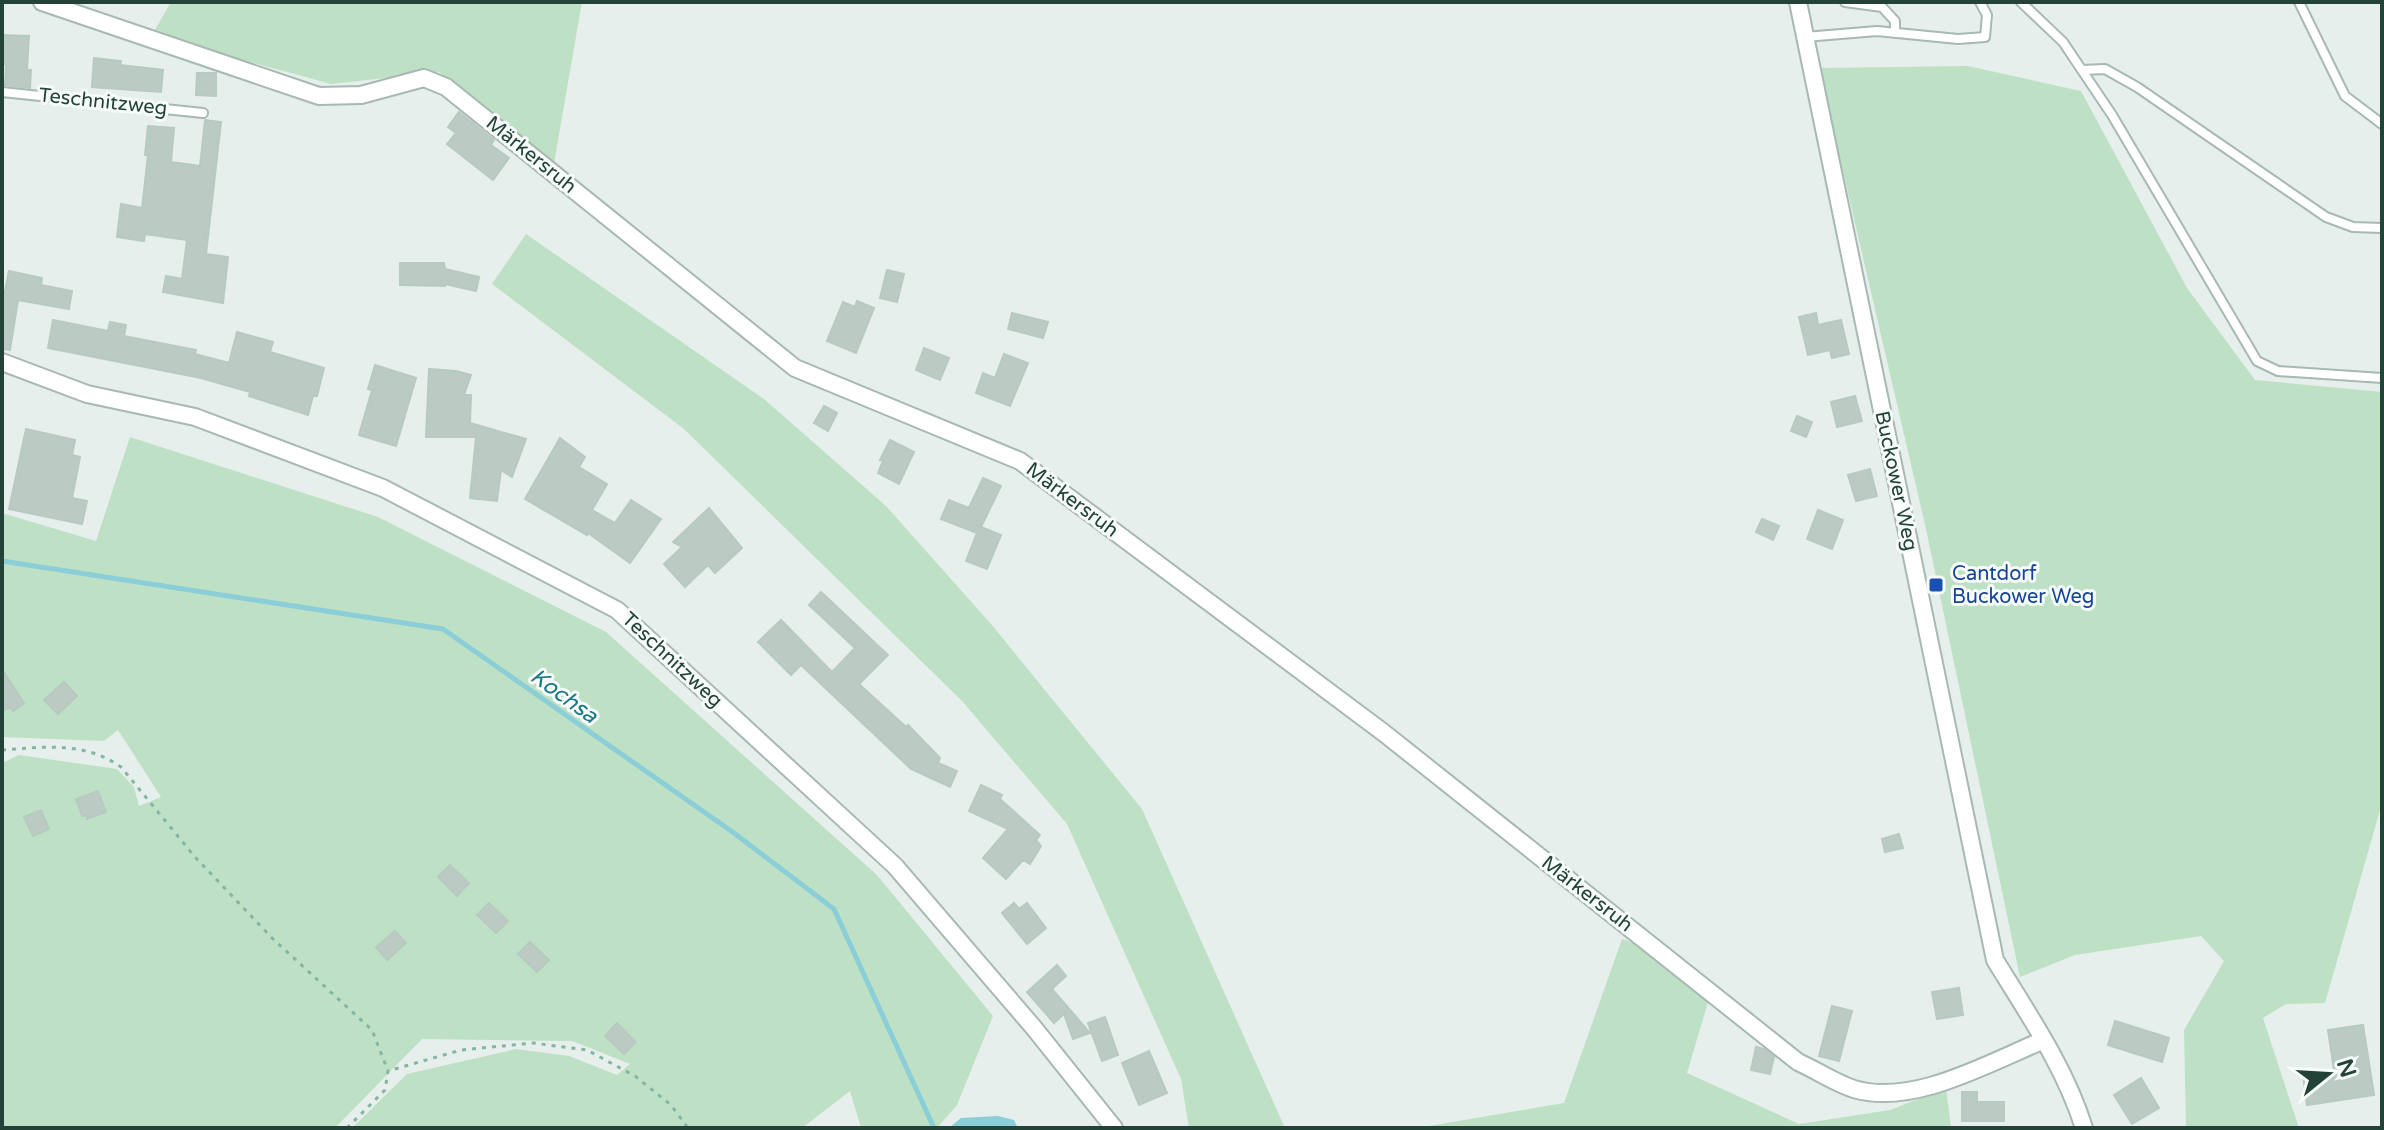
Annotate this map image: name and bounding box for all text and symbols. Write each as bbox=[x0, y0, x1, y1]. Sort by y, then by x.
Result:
street label: Teschnitzweg bbox=[38, 83, 168, 121]
street label: Märkersruh bbox=[481, 111, 581, 199]
street label: Buckower Weg bbox=[1869, 409, 1923, 553]
street label: Märkersruh bbox=[1021, 457, 1123, 543]
place label: Cantdorf Buckower Weg bbox=[1952, 562, 2094, 609]
marker: Cantdorf Buckower Weg bbox=[1927, 576, 1945, 594]
street label: Teschnitzweg bbox=[617, 607, 727, 713]
water label: Kochsa bbox=[526, 663, 603, 729]
street label: Märkersruh bbox=[1536, 851, 1638, 937]
north arrow bbox=[2288, 1034, 2368, 1114]
text: N bbox=[2331, 1056, 2361, 1081]

